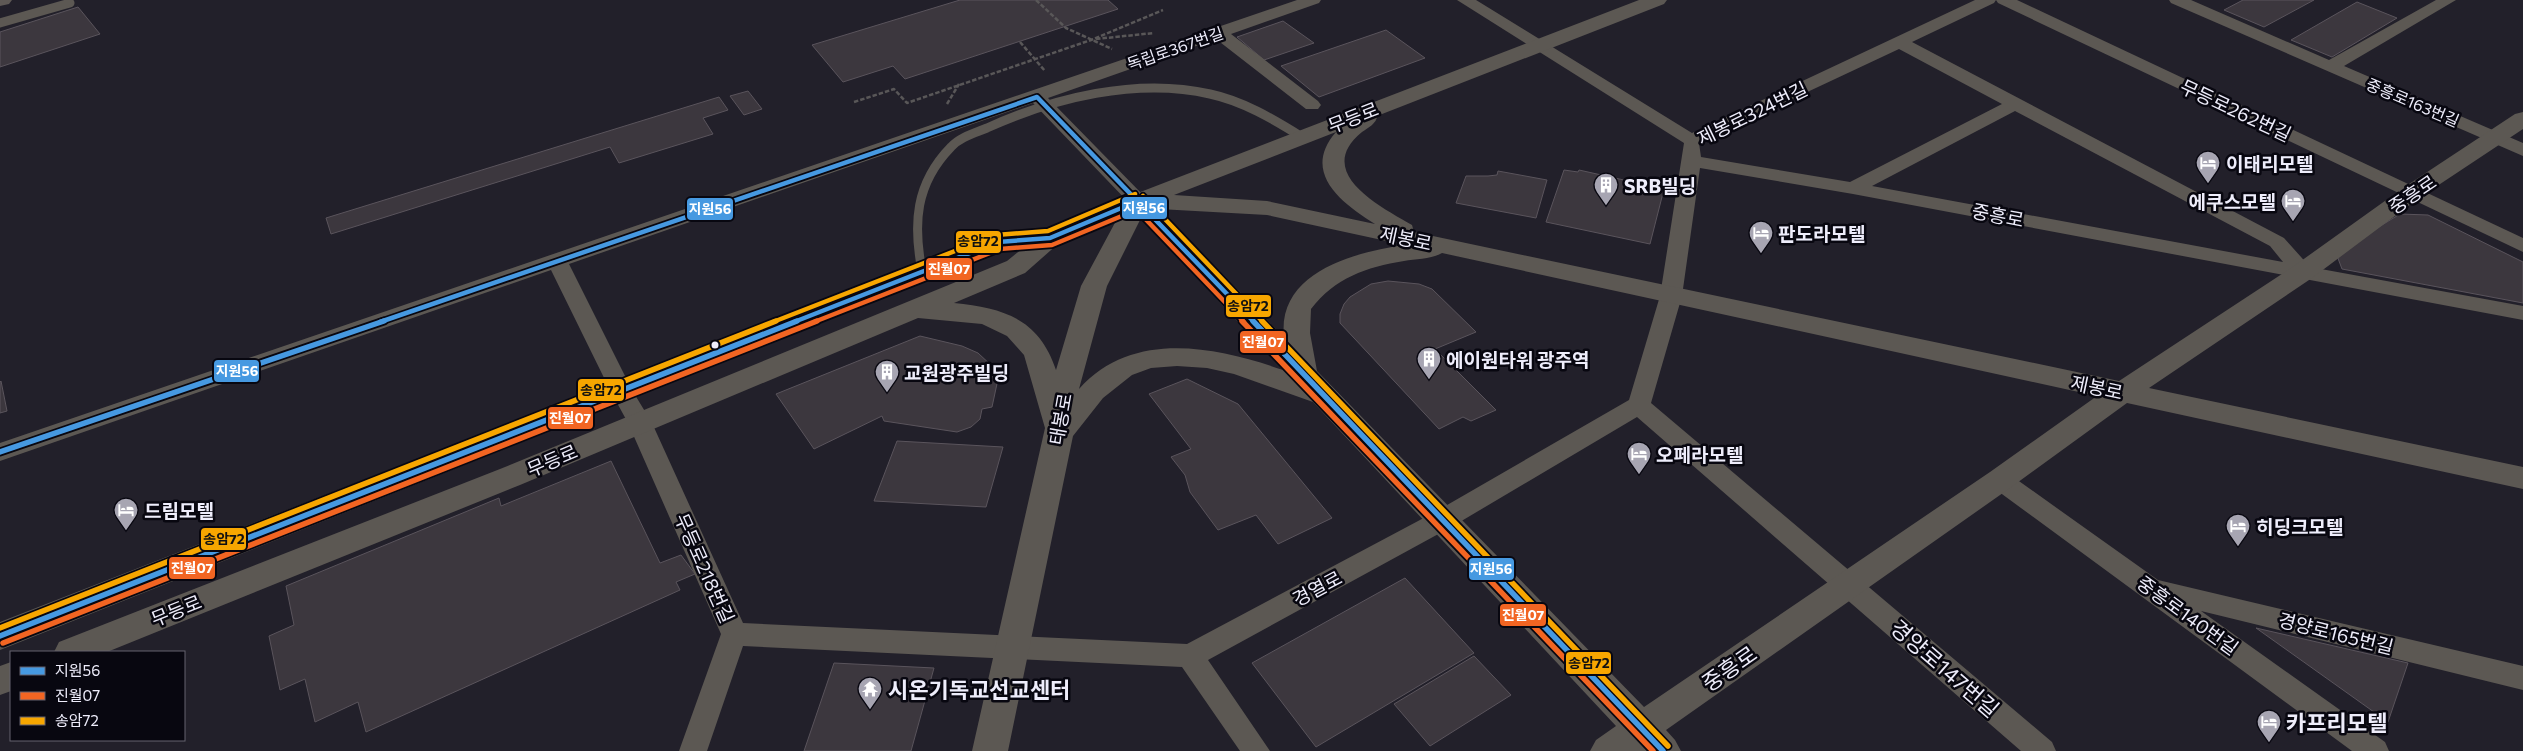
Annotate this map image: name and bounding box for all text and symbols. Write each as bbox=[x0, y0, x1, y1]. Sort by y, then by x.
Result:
street label: 독립로367번길 bbox=[1124, 23, 1226, 73]
street label: 무등로262번길 bbox=[2177, 74, 2295, 146]
street label: 중흥로163번길 bbox=[2364, 74, 2462, 130]
street label: 제봉로324번길 bbox=[1693, 76, 1811, 150]
street label: 무등로 bbox=[1324, 97, 1382, 137]
hotel icon: 이태리모텔 bbox=[2195, 150, 2221, 184]
place label: 이태리모텔 bbox=[2226, 152, 2313, 175]
street label: 중흥로 bbox=[2384, 170, 2440, 218]
building icon: SRB빌딩 bbox=[1593, 172, 1619, 206]
place label: SRB빌딩 bbox=[1624, 174, 1696, 197]
hotel icon: 에쿠스모텔 bbox=[2280, 188, 2306, 222]
place label: 에쿠스모텔 bbox=[2189, 190, 2276, 213]
line badge: 지원56 bbox=[1121, 196, 1168, 220]
line badge: 지원56 bbox=[686, 197, 734, 221]
text: 지원56 bbox=[1123, 199, 1166, 216]
street label: 중흥로 bbox=[1970, 199, 2026, 231]
text: 지원56 bbox=[689, 200, 732, 217]
hotel icon: 판도라모텔 bbox=[1748, 220, 1774, 254]
street label: 제봉로 bbox=[1378, 221, 1434, 255]
place label: 판도라모텔 bbox=[1778, 222, 1865, 245]
line badge: 송암72 bbox=[955, 230, 1002, 254]
text: 송암72 bbox=[957, 232, 999, 249]
line badge: 진월07 bbox=[925, 257, 973, 281]
text: 진월07 bbox=[928, 260, 971, 277]
line badge: 송암72 bbox=[1225, 294, 1272, 318]
text: 송암72 bbox=[1227, 297, 1269, 314]
line badge: 진월07 bbox=[1239, 330, 1287, 354]
text: 진월07 bbox=[1242, 333, 1285, 350]
unlabelled marker bbox=[710, 340, 720, 350]
building icon: 에이원타워 광주역 bbox=[1416, 346, 1442, 380]
place label: 에이원타워 광주역 bbox=[1446, 348, 1589, 371]
line badge: 지원56 bbox=[213, 359, 260, 383]
building icon: 교원광주빌딩 bbox=[874, 359, 900, 393]
place label: 교원광주빌딩 bbox=[904, 361, 1009, 384]
text: 지원56 bbox=[216, 362, 259, 379]
street label: 제봉로 bbox=[2069, 370, 2125, 404]
line badge: 송암72 bbox=[577, 378, 625, 402]
text: 송암72 bbox=[580, 381, 622, 398]
street label: 태봉로 bbox=[1044, 391, 1076, 447]
line badge: 진월07 bbox=[547, 406, 594, 430]
text: 진월07 bbox=[549, 409, 592, 426]
street label: 무등로 bbox=[523, 439, 581, 481]
hotel icon: 오페라모텔 bbox=[1626, 441, 1652, 475]
place label: 오페라모텔 bbox=[1656, 443, 1743, 466]
hotel icon: 드림모텔 bbox=[113, 497, 139, 531]
place label: 드림모텔 bbox=[144, 499, 214, 522]
street label: 무등로218번길 bbox=[671, 510, 739, 626]
hotel icon: 히딩크모텔 bbox=[2225, 513, 2251, 547]
place label: 히딩크모텔 bbox=[2256, 515, 2343, 538]
line badge: 송암72 bbox=[200, 527, 247, 551]
text: 송암72 bbox=[203, 530, 245, 547]
line badge: 진월07 bbox=[168, 556, 216, 580]
line badge: 지원56 bbox=[1468, 557, 1515, 581]
text: 진월07 bbox=[171, 559, 214, 576]
text: 지원56 bbox=[1470, 560, 1513, 577]
street label: 경열로 bbox=[1288, 566, 1346, 610]
street label: 중흥로140번길 bbox=[2133, 571, 2243, 659]
street label: 무등로 bbox=[147, 590, 205, 630]
line badge: 진월07 bbox=[1499, 603, 1547, 627]
text: 진월07 bbox=[1502, 606, 1545, 623]
street label: 경양로165번길 bbox=[2276, 608, 2396, 658]
street label: 경양로147번길 bbox=[1885, 614, 2005, 722]
street label: 중흥로 bbox=[1696, 640, 1762, 696]
legend bbox=[10, 651, 185, 741]
line badge: 송암72 bbox=[1565, 651, 1612, 675]
text: 송암72 bbox=[1568, 654, 1610, 671]
text: 지원56 bbox=[55, 661, 100, 679]
temple icon: 시온기독교선교센터 bbox=[857, 676, 883, 710]
place label: 시온기독교선교센터 bbox=[888, 676, 1070, 703]
text: 진월07 bbox=[55, 686, 100, 704]
hotel icon: 카프리모텔 bbox=[2256, 709, 2282, 743]
place label: 카프리모텔 bbox=[2286, 709, 2387, 736]
text: 송암72 bbox=[55, 711, 99, 729]

